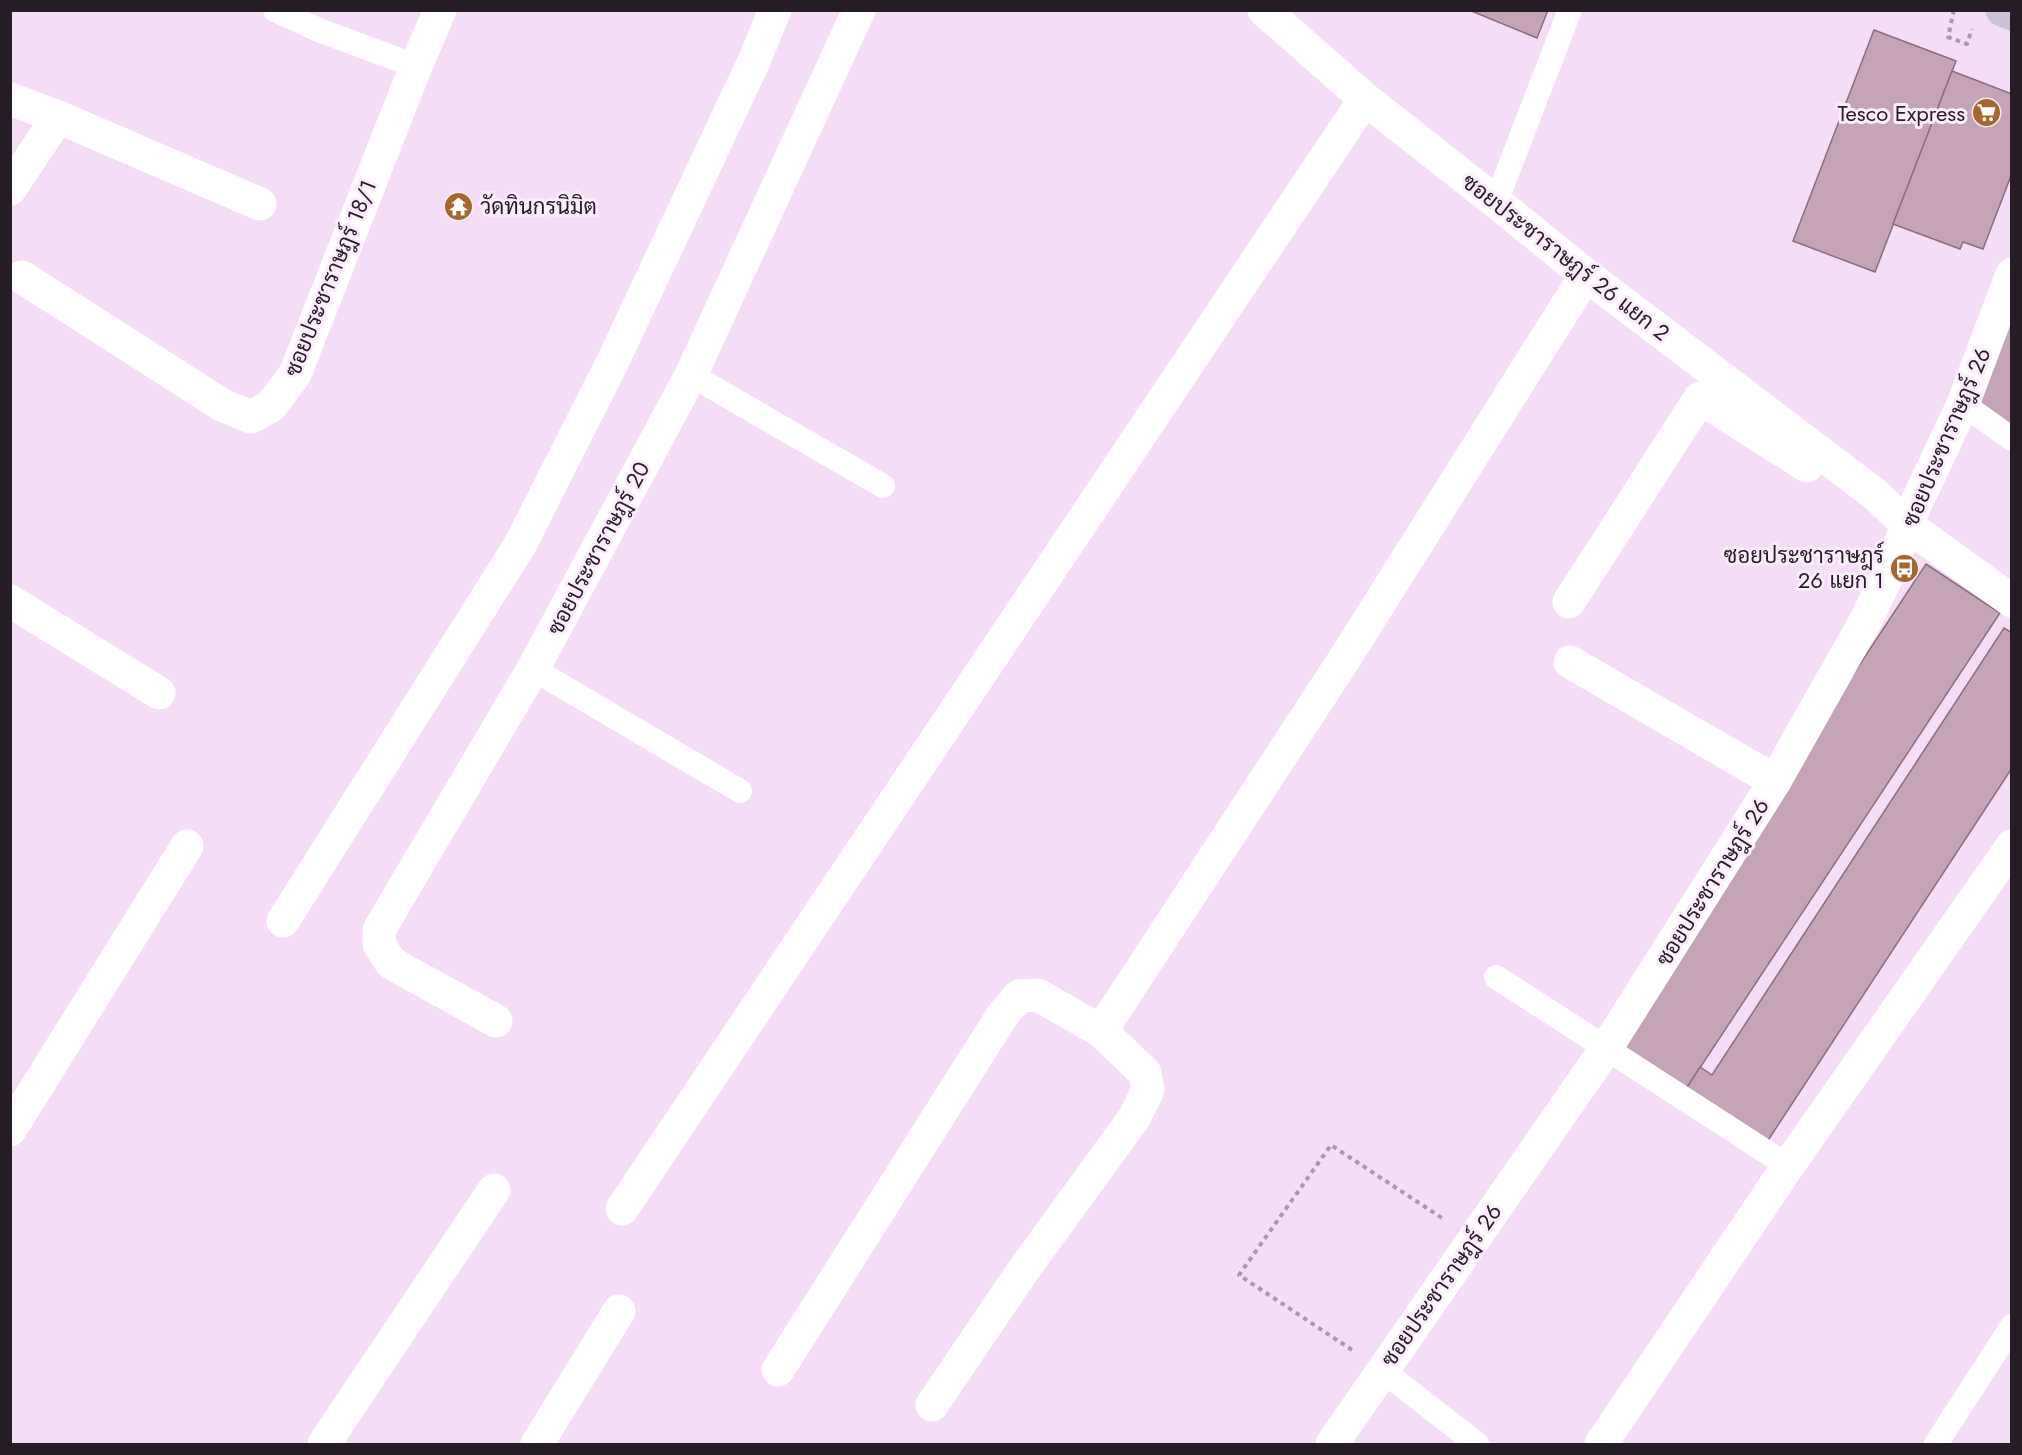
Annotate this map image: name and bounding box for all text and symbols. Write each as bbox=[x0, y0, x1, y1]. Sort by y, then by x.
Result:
place label: Tesco Express bbox=[1837, 97, 1965, 129]
supermarket icon: Tesco Express bbox=[1970, 97, 2002, 129]
street label: ซอยประชาราษฎร์ 26 แยก 2 bbox=[1455, 166, 1677, 348]
street label: ซอยประชาราษฎร์ 18/1 bbox=[276, 175, 384, 381]
temple icon: วัดทินกรนิมิต bbox=[443, 190, 475, 222]
place label: วัดทินกรนิมิต bbox=[480, 190, 597, 222]
street label: ซอยประชาราษฎร์ 26 bbox=[1894, 342, 1998, 532]
street label: ซอยประชาราษฎร์ 20 bbox=[539, 455, 657, 641]
place label: ซอยประชาราษฎร์ 26 แยก 1 bbox=[1724, 539, 1884, 596]
bus stop icon: ซอยประชาราษฎร์ 26 แยก 1 bbox=[1889, 552, 1921, 584]
street label: ซอยประชาราษฎร์ 26 bbox=[1648, 792, 1776, 972]
street label: ซอยประชาราษฎร์ 26 bbox=[1373, 1197, 1509, 1373]

